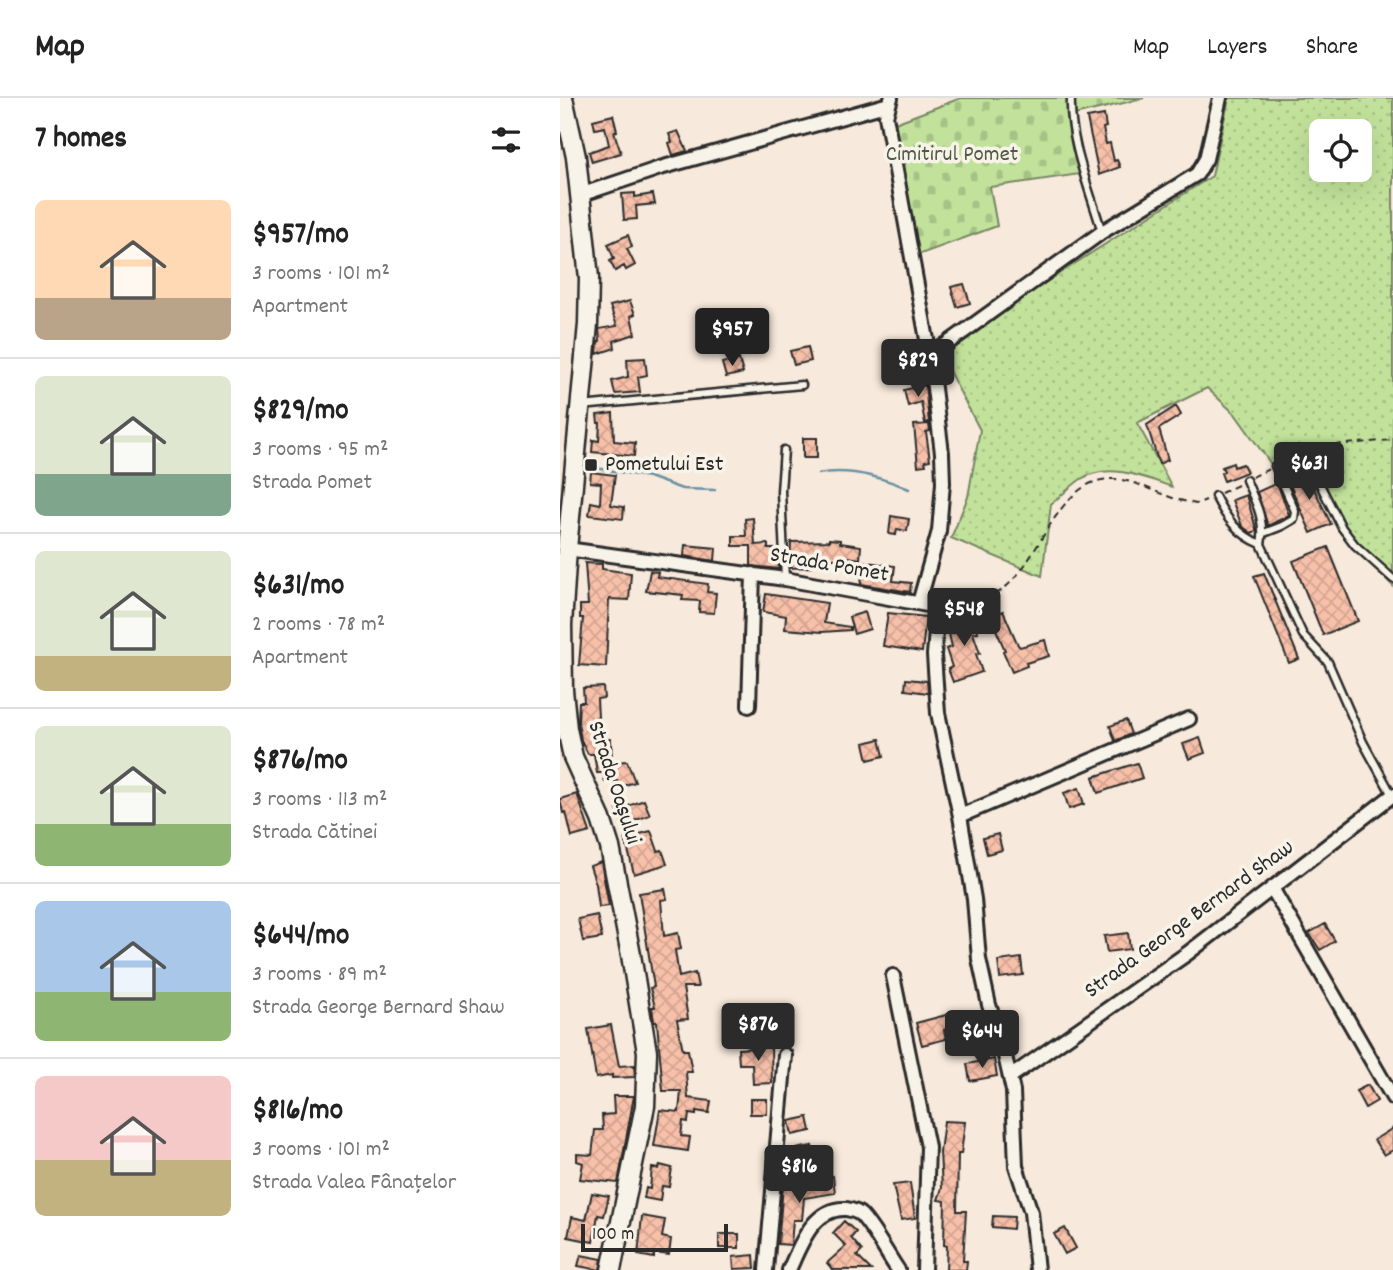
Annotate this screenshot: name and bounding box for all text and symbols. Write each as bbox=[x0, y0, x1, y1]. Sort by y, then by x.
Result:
text: Map bbox=[35, 25, 85, 72]
text: Map bbox=[1133, 31, 1169, 65]
text: Layers bbox=[1207, 31, 1268, 65]
text: Share bbox=[1306, 31, 1358, 65]
text: 7 homes bbox=[35, 119, 127, 162]
map controls bbox=[1309, 119, 1372, 182]
button: locate bbox=[1309, 119, 1372, 182]
icon: filters bbox=[487, 121, 525, 159]
park label: Cimitirul Pomet bbox=[886, 139, 1018, 172]
text: $957/mo bbox=[252, 215, 349, 258]
icon: home bbox=[91, 228, 175, 312]
text: 3 rooms · 101 m² bbox=[252, 258, 390, 291]
text: Apartment bbox=[252, 291, 348, 324]
pin: $957 bbox=[691, 308, 773, 368]
text: $957 bbox=[711, 314, 753, 347]
pin: $829 bbox=[877, 340, 959, 399]
text: $829 bbox=[897, 345, 939, 378]
text: $829/mo bbox=[252, 391, 349, 434]
icon: home bbox=[91, 404, 175, 488]
text: 3 rooms · 95 m² bbox=[252, 434, 388, 467]
pin: $631 bbox=[1268, 442, 1350, 502]
text: $631 bbox=[1290, 448, 1328, 481]
place label: Pometului Est bbox=[605, 449, 723, 482]
marker: Pometului Est bbox=[583, 457, 599, 473]
text: Strada Pomet bbox=[252, 467, 372, 500]
street label: Strada Pomet bbox=[767, 539, 891, 593]
text: $631/mo bbox=[252, 566, 344, 609]
icon: home bbox=[91, 579, 175, 663]
pin: $548 bbox=[923, 588, 1005, 648]
text: $548 bbox=[943, 594, 985, 627]
text: 2 rooms · 78 m² bbox=[252, 609, 385, 642]
text: Apartment bbox=[252, 642, 348, 675]
street label: Strada Oașului bbox=[578, 717, 648, 849]
text: $876/mo bbox=[252, 741, 348, 784]
icon: home bbox=[91, 754, 175, 838]
text: 3 rooms · 113 m² bbox=[252, 784, 388, 817]
text: Strada Cătinei bbox=[252, 817, 377, 850]
street label: Strada George Bernard Shaw bbox=[1078, 832, 1302, 1008]
text: $644/mo bbox=[252, 916, 349, 959]
icon: home bbox=[91, 929, 175, 1013]
text: 3 rooms · 89 m² bbox=[252, 959, 387, 992]
text: Strada George Bernard Shaw bbox=[252, 992, 505, 1025]
pin: $876 bbox=[717, 1004, 799, 1063]
text: $876 bbox=[738, 1009, 778, 1042]
pin: $644 bbox=[941, 1010, 1023, 1070]
text: $644 bbox=[961, 1016, 1003, 1049]
text: $816/mo bbox=[252, 1091, 343, 1134]
icon: home bbox=[91, 1104, 175, 1188]
text: 3 rooms · 101 m² bbox=[252, 1134, 390, 1167]
pin: $816 bbox=[758, 1146, 840, 1205]
text: $816 bbox=[780, 1151, 818, 1184]
text: Strada Valea Fânațelor bbox=[252, 1167, 456, 1200]
scale bar bbox=[581, 1221, 728, 1253]
text: 100 m bbox=[592, 1222, 634, 1249]

